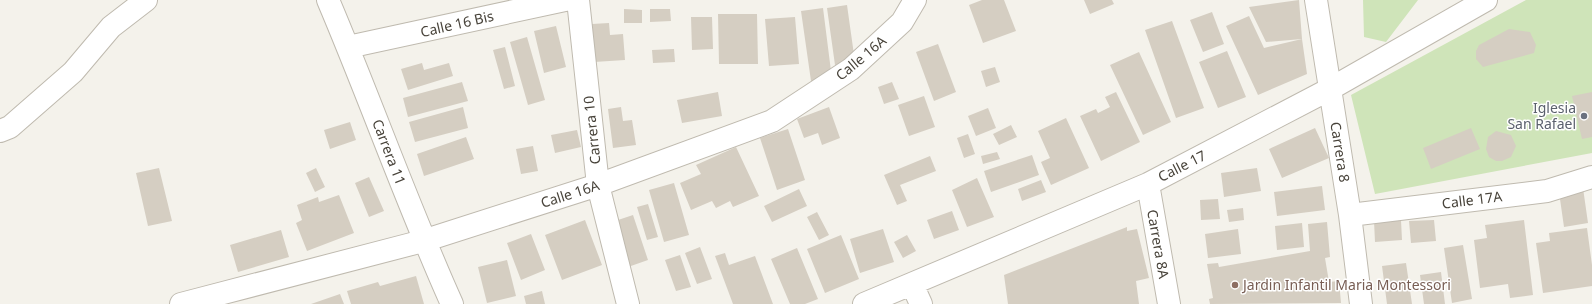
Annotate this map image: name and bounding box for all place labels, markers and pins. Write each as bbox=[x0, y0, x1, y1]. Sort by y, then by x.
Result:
place label: Iglesia San Rafael bbox=[1507, 98, 1576, 133]
marker: Iglesia San Rafael bbox=[1579, 111, 1589, 121]
place label: Jardin Infantil Maria Montessori bbox=[1241, 275, 1451, 294]
marker: Jardin Infantil Maria Montessori bbox=[1230, 280, 1240, 290]

